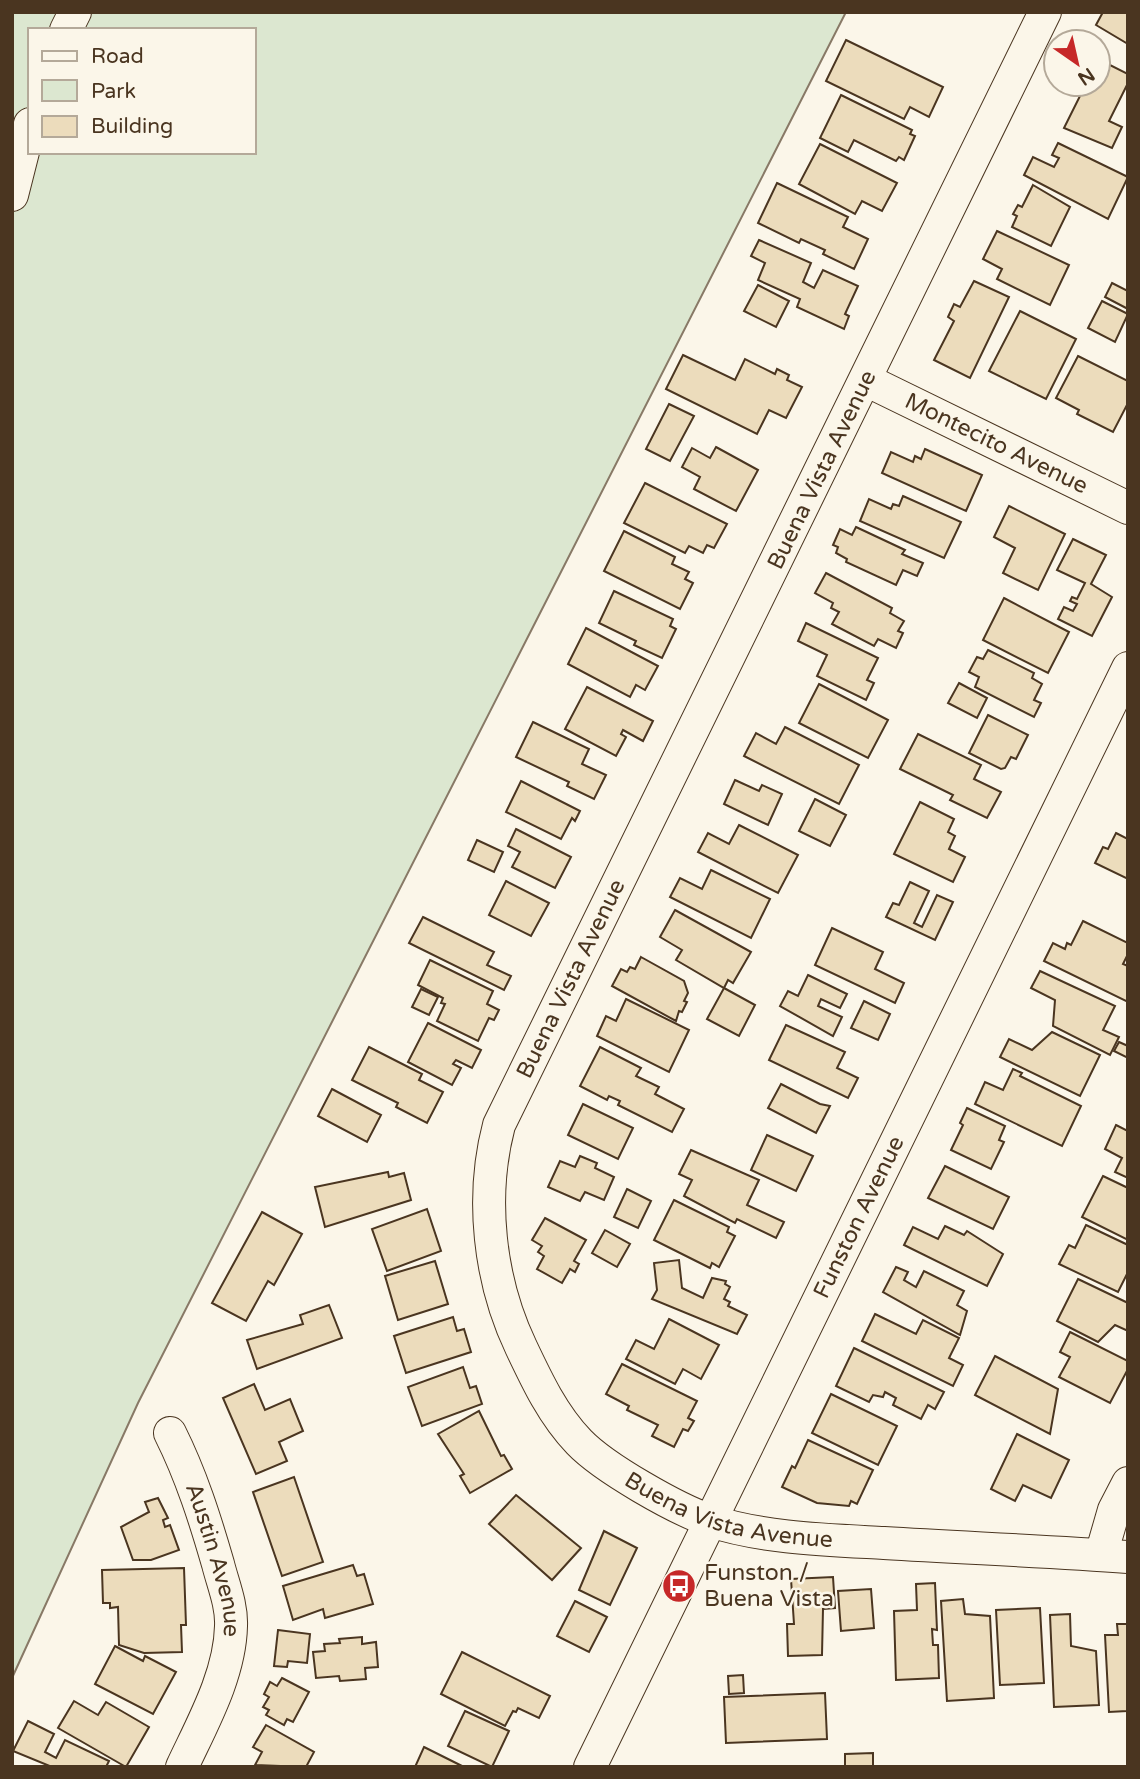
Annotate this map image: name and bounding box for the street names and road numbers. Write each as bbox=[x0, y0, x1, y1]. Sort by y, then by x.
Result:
street label: Buena Vista Avenue bbox=[762, 366, 882, 574]
street label: Montecito Avenue bbox=[900, 387, 1092, 500]
street label: Buena Vista Avenue bbox=[511, 875, 631, 1083]
street label: Funston Avenue bbox=[808, 1132, 911, 1303]
street label: Buena Vista Avenue bbox=[619, 1466, 834, 1554]
street label: Austin Avenue bbox=[179, 1479, 245, 1638]

